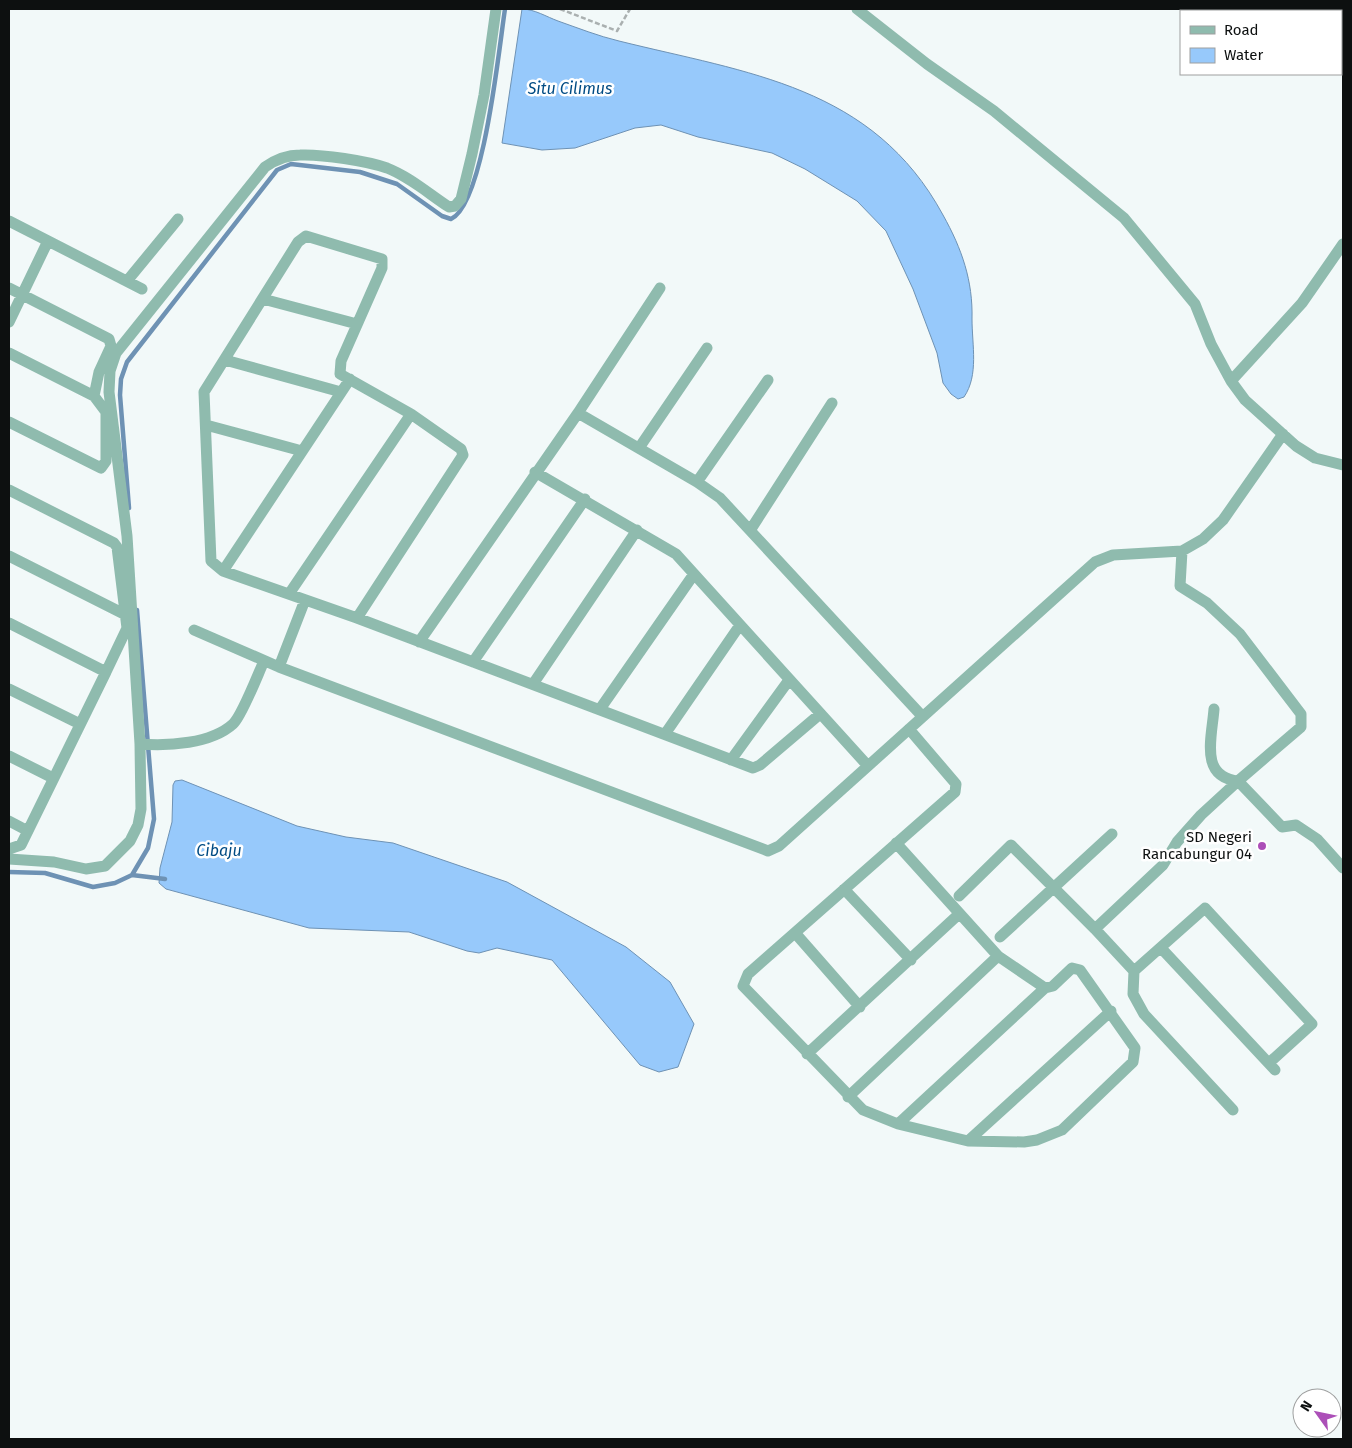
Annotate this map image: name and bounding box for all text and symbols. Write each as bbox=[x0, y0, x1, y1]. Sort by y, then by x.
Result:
legend bbox=[1180, 10, 1342, 75]
text: Road bbox=[1224, 21, 1259, 39]
text: Water bbox=[1224, 46, 1263, 64]
water label: Situ Cilimus bbox=[527, 79, 612, 98]
place label: SD Negeri Rancabungur 04 bbox=[1142, 828, 1252, 863]
marker: SD Negeri Rancabungur 04 bbox=[1256, 840, 1268, 852]
water label: Cibaju bbox=[196, 841, 242, 860]
north arrow bbox=[1292, 1388, 1342, 1438]
text: N bbox=[1297, 1398, 1316, 1415]

